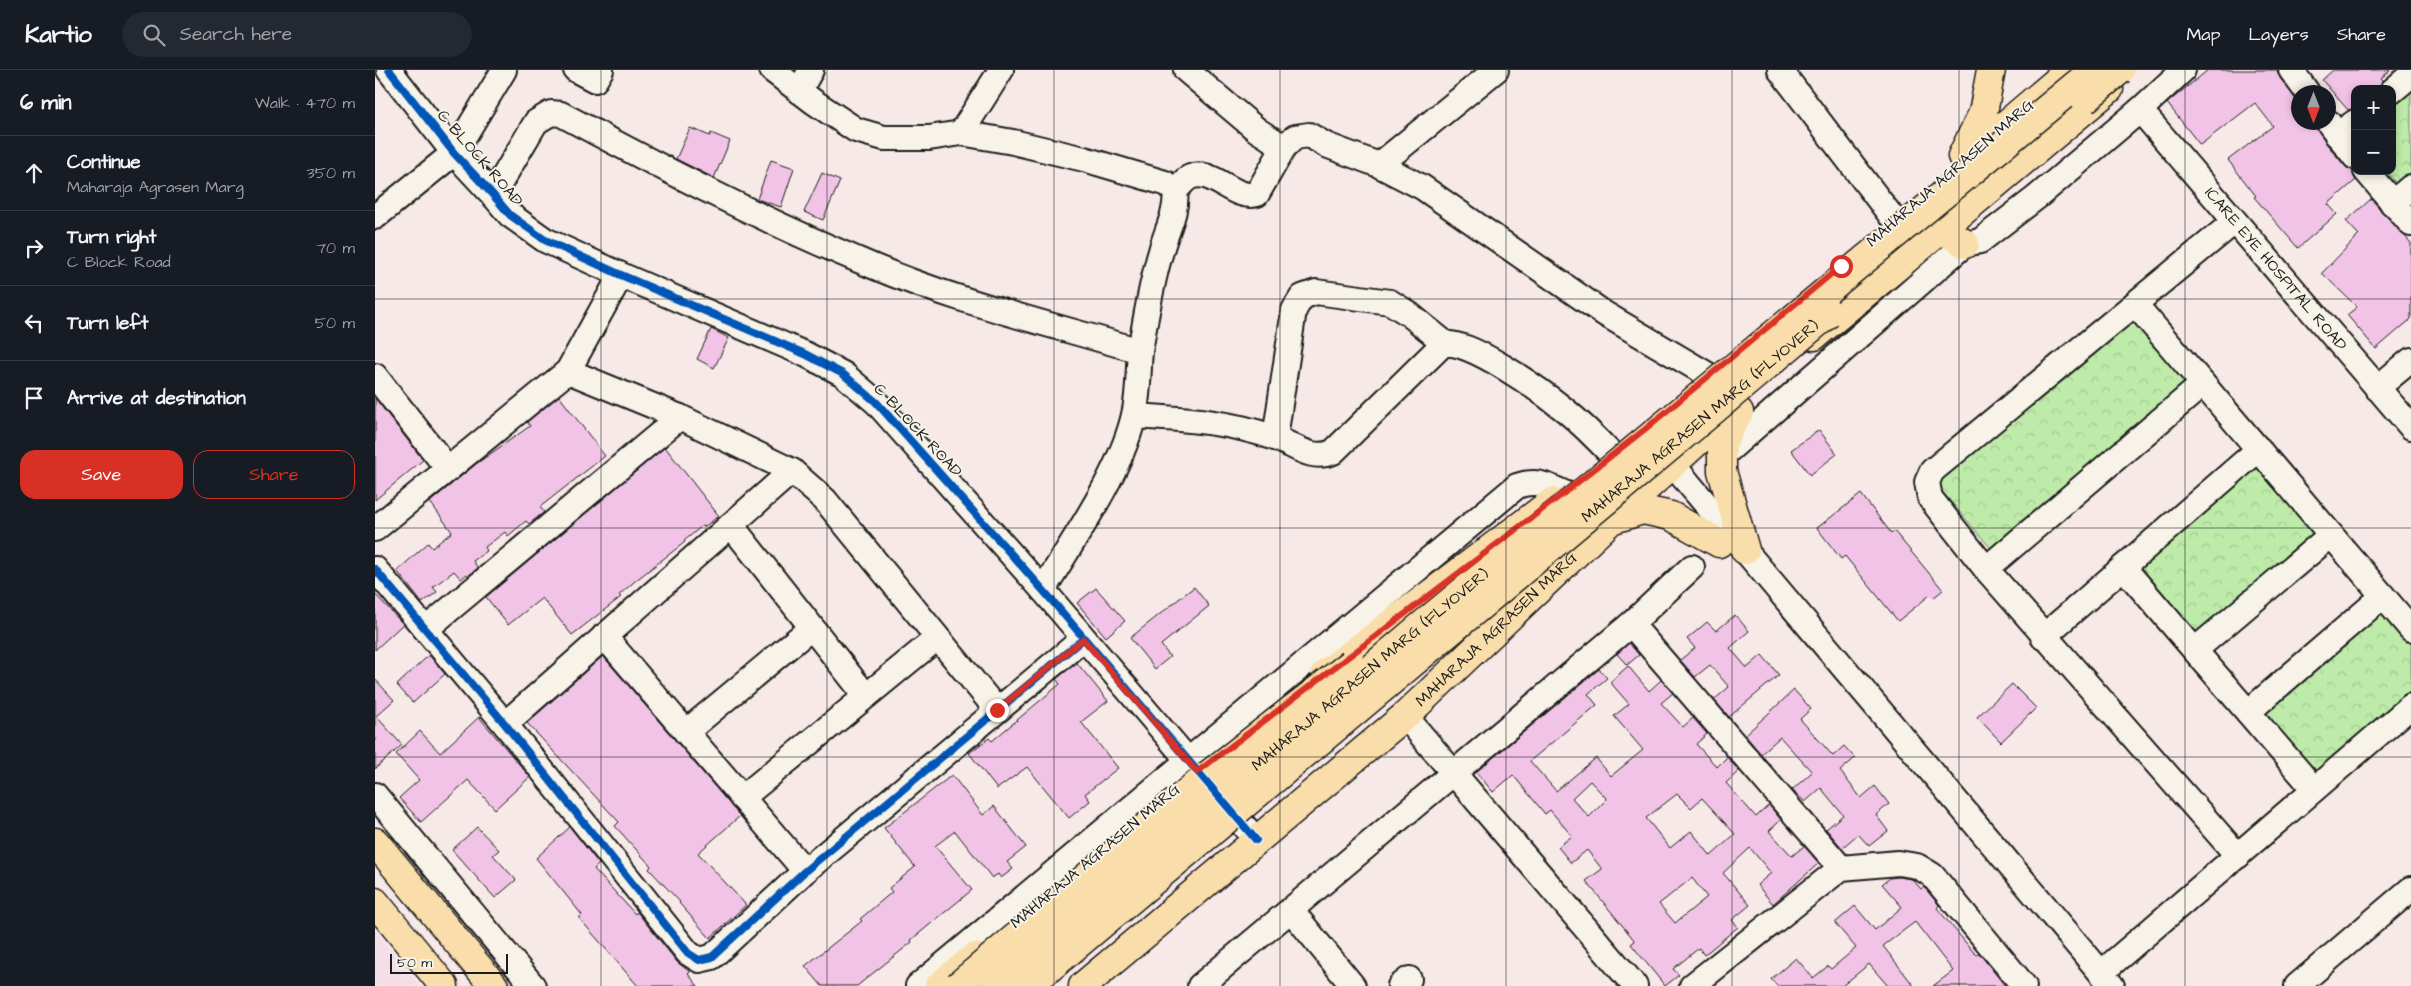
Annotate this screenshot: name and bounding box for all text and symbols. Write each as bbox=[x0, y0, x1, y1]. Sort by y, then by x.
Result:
search box bbox=[122, 12, 472, 57]
text: Kartio bbox=[25, 18, 92, 52]
icon: search bbox=[140, 21, 168, 49]
text: Search here bbox=[180, 21, 292, 48]
text: Map bbox=[2186, 22, 2220, 47]
text: Layers bbox=[2248, 22, 2309, 47]
text: Share bbox=[2337, 22, 2386, 47]
north arrow bbox=[2291, 85, 2336, 130]
map controls bbox=[2351, 85, 2396, 175]
button: + bbox=[2351, 85, 2396, 130]
text: 6 min bbox=[20, 88, 72, 117]
text: Walk · 470 m bbox=[255, 92, 355, 114]
street label: MAHARAJA AGRASEN MARG bbox=[1862, 94, 2038, 252]
street label: C BLOCK ROAD bbox=[432, 105, 528, 211]
button: − bbox=[2351, 130, 2396, 175]
text: Continue bbox=[67, 149, 141, 176]
icon: ahead bbox=[20, 159, 48, 187]
text: 350 m bbox=[307, 162, 355, 184]
text: Maharaja Agrasen Marg bbox=[67, 176, 244, 198]
street label: ICARE EYE HOSPITAL ROAD bbox=[2200, 182, 2352, 355]
text: Turn right bbox=[67, 224, 156, 251]
icon: right bbox=[20, 234, 48, 262]
text: 70 m bbox=[316, 237, 355, 259]
text: C Block Road bbox=[67, 251, 171, 273]
route start bbox=[1830, 255, 1853, 278]
icon: left bbox=[20, 309, 48, 337]
text: Turn left bbox=[67, 310, 148, 337]
text: 50 m bbox=[315, 312, 355, 334]
street label: MAHARAJA AGRASEN MARG (FLYOVER) bbox=[1577, 315, 1824, 528]
street label: C BLOCK ROAD bbox=[869, 378, 967, 482]
icon: arrive bbox=[20, 384, 48, 412]
text: Arrive at destination bbox=[67, 385, 246, 412]
button: Save bbox=[20, 450, 183, 499]
button: Share bbox=[193, 450, 355, 499]
street label: MAHARAJA AGRASEN MARG bbox=[1411, 547, 1582, 711]
street label: MAHARAJA AGRASEN MARG (FLYOVER) bbox=[1247, 563, 1494, 776]
route end bbox=[986, 699, 1009, 722]
street label: MAHARAJA AGRASEN MARG bbox=[1005, 778, 1185, 934]
scale bar bbox=[390, 951, 507, 974]
text: 50 m bbox=[397, 953, 432, 973]

